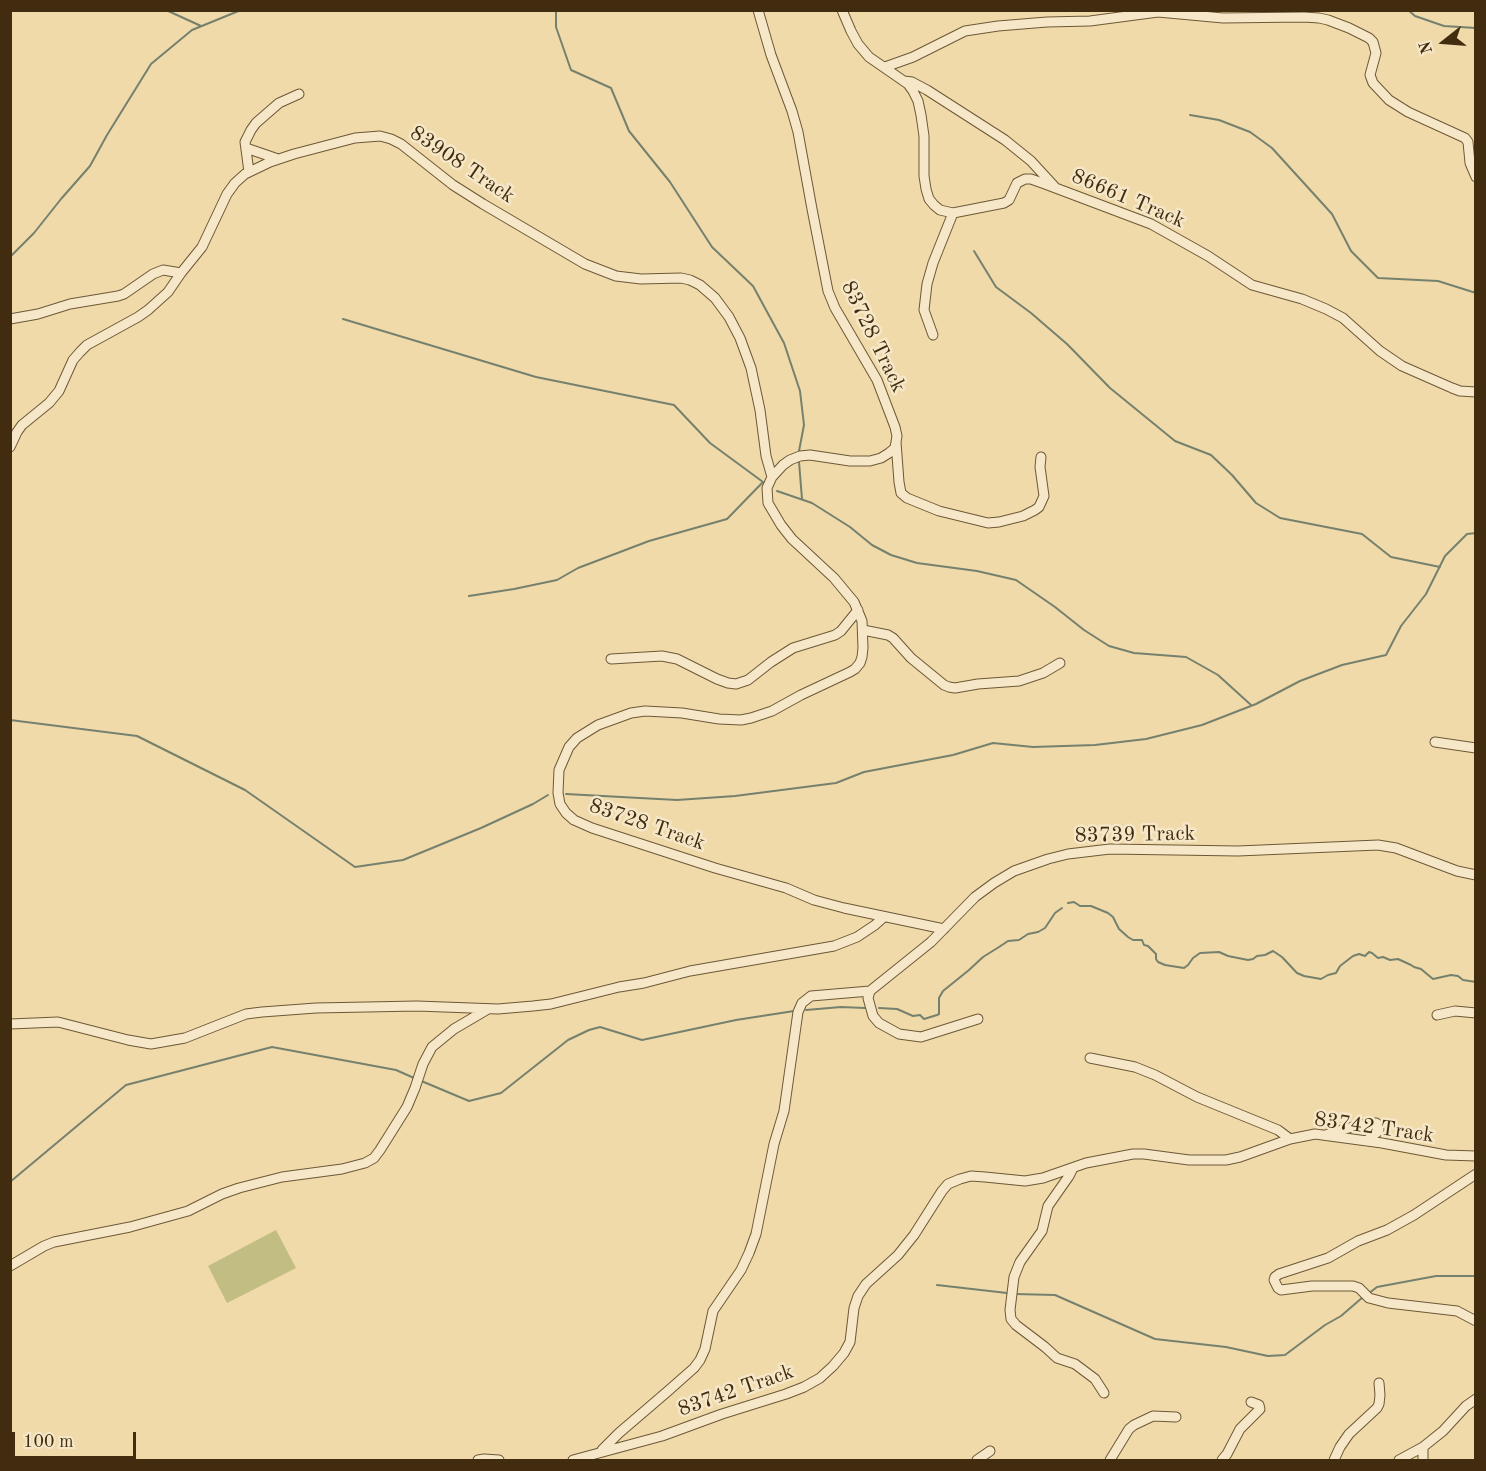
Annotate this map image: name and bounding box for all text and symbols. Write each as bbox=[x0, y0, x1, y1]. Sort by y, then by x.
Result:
north arrow bbox=[1414, 12, 1474, 72]
text: N bbox=[1417, 39, 1436, 55]
street label: 83908 Track bbox=[405, 121, 519, 209]
street label: 86661 Track bbox=[1067, 164, 1189, 234]
street label: 83728 Track bbox=[835, 277, 911, 397]
street label: 83728 Track bbox=[586, 793, 708, 857]
street label: 83739 Track bbox=[1074, 821, 1196, 849]
street label: 83742 Track bbox=[1312, 1107, 1436, 1149]
street label: 83742 Track bbox=[675, 1359, 797, 1423]
scale bar bbox=[15, 1420, 140, 1458]
text: 100 m bbox=[23, 1433, 74, 1451]

